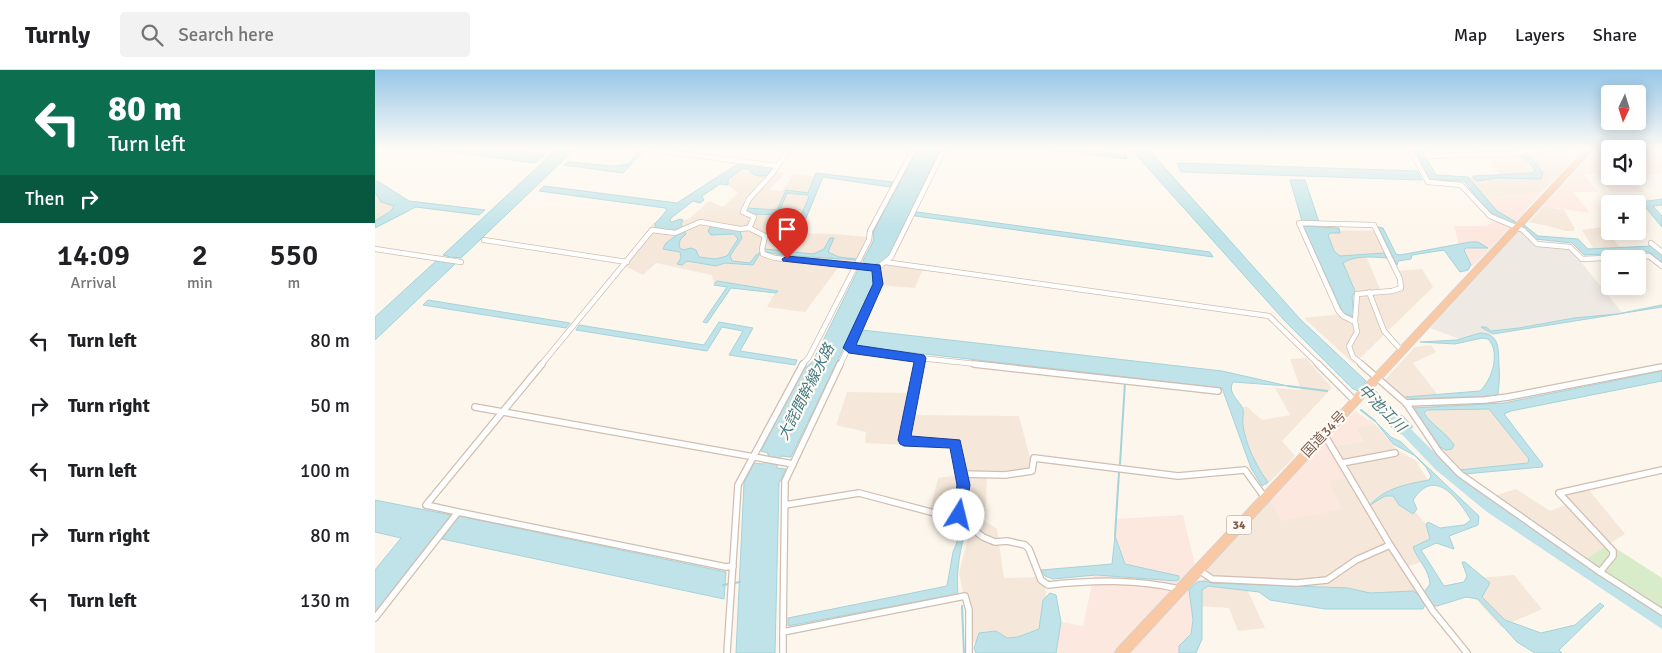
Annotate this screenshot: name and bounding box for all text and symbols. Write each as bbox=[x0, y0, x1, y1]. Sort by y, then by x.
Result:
search box bbox=[120, 12, 470, 57]
text: Turnly bbox=[25, 20, 90, 50]
icon: search bbox=[138, 21, 166, 49]
text: Search here bbox=[178, 23, 274, 47]
text: Map bbox=[1454, 24, 1487, 46]
text: Layers bbox=[1515, 24, 1565, 46]
text: Share bbox=[1593, 24, 1637, 46]
north arrow bbox=[1601, 85, 1646, 130]
map controls bbox=[1601, 85, 1646, 295]
text: 80 m bbox=[108, 87, 182, 130]
icon: left bbox=[25, 90, 90, 155]
text: Turn left bbox=[108, 130, 186, 157]
button: sound bbox=[1601, 140, 1646, 185]
icon: right bbox=[75, 185, 103, 213]
text: Then bbox=[25, 187, 65, 211]
button: + bbox=[1601, 195, 1646, 240]
pin bbox=[766, 208, 808, 259]
icon: arrive bbox=[773, 215, 801, 243]
text: 14:09 bbox=[57, 237, 130, 274]
text: 2 bbox=[192, 237, 208, 274]
text: 550 bbox=[270, 237, 318, 274]
button: − bbox=[1601, 250, 1646, 295]
text: Arrival bbox=[70, 273, 116, 293]
text: min bbox=[187, 273, 213, 293]
text: m bbox=[287, 273, 300, 293]
icon: left bbox=[25, 327, 53, 355]
text: Turn left bbox=[68, 329, 137, 353]
text: 80 m bbox=[310, 329, 350, 353]
water label: 大詫間幹線水路 bbox=[774, 339, 839, 443]
water label: 中池江川 bbox=[1354, 380, 1411, 437]
icon: right bbox=[25, 392, 53, 420]
text: Turn right bbox=[68, 394, 150, 418]
text: 50 m bbox=[310, 394, 350, 418]
street label: 国道34号 bbox=[1298, 407, 1350, 461]
icon: left bbox=[25, 457, 53, 485]
text: Turn left bbox=[68, 459, 137, 483]
text: 100 m bbox=[300, 459, 350, 483]
position arrow bbox=[932, 488, 984, 540]
road number: 34 bbox=[1227, 516, 1251, 534]
icon: right bbox=[25, 522, 53, 550]
text: Turn right bbox=[68, 524, 150, 548]
text: 80 m bbox=[310, 524, 350, 548]
icon: left bbox=[25, 587, 53, 615]
text: Turn left bbox=[68, 589, 137, 613]
text: 130 m bbox=[300, 589, 350, 613]

